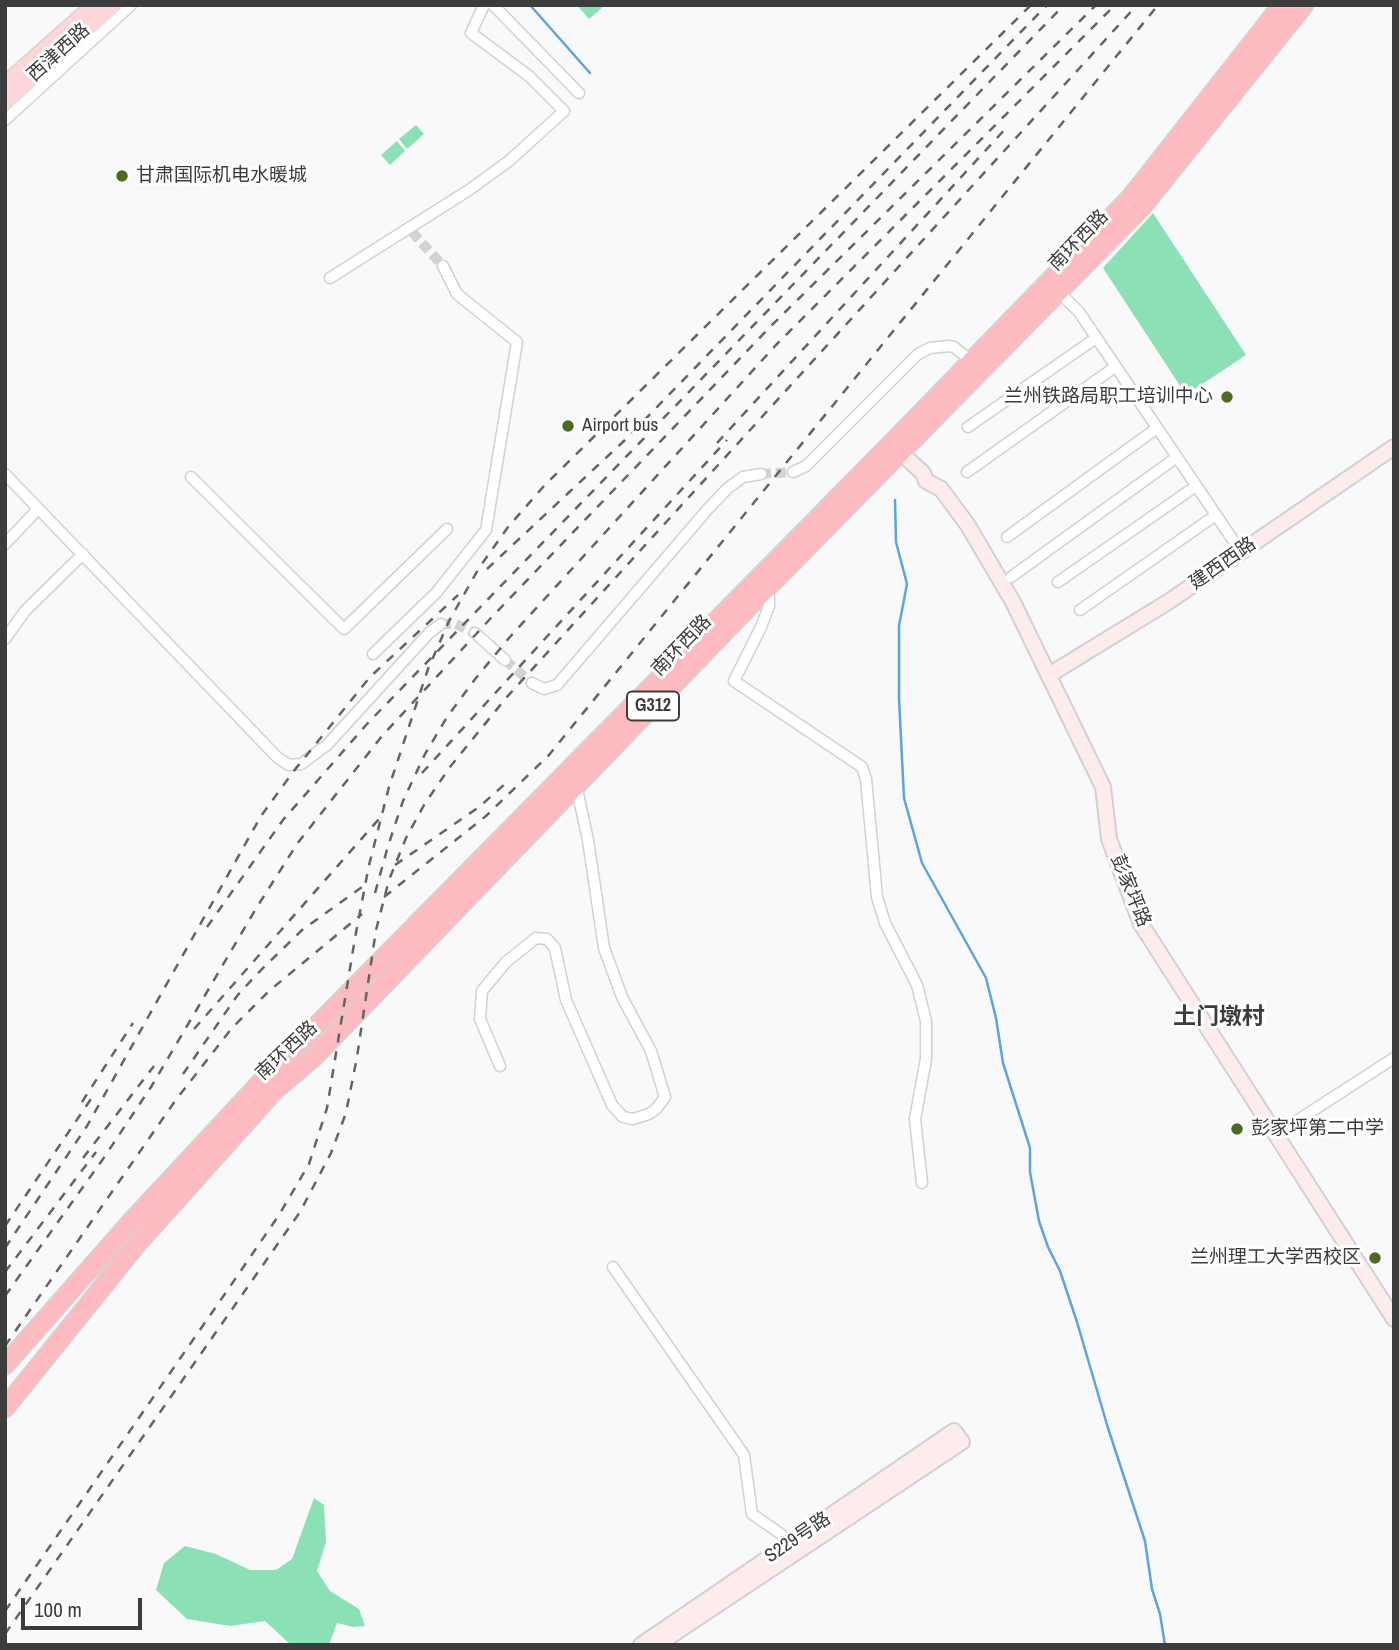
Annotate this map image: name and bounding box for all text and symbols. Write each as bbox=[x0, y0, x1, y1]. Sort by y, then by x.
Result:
street label: 西津西路 bbox=[23, 19, 95, 87]
place label: 甘肃国际机电水暖城 bbox=[136, 165, 307, 187]
marker: 甘肃国际机电水暖城 bbox=[114, 168, 130, 184]
street label: 南环西路 bbox=[1044, 206, 1114, 276]
place label: 兰州铁路局职工培训中心 bbox=[1004, 386, 1213, 408]
marker: 兰州铁路局职工培训中心 bbox=[1219, 389, 1235, 405]
place label: Airport bus bbox=[582, 415, 658, 437]
marker: Airport bus bbox=[560, 418, 576, 434]
street label: 建西西路 bbox=[1185, 533, 1261, 595]
street label: 南环西路 bbox=[647, 611, 717, 681]
road number: G312 bbox=[627, 692, 679, 720]
street label: 彭家坪路 bbox=[1105, 851, 1155, 931]
district label: 土门墩村 bbox=[1173, 1004, 1265, 1032]
street label: 南环西路 bbox=[251, 1017, 323, 1085]
place label: 彭家坪第二中学 bbox=[1251, 1118, 1384, 1140]
marker: 彭家坪第二中学 bbox=[1229, 1121, 1245, 1137]
place label: 兰州理工大学西校区 bbox=[1190, 1247, 1361, 1269]
marker: 兰州理工大学西校区 bbox=[1367, 1250, 1383, 1266]
street label: S229号路 bbox=[761, 1508, 835, 1568]
scale bar bbox=[24, 1584, 145, 1628]
text: 100 m bbox=[34, 1595, 82, 1624]

